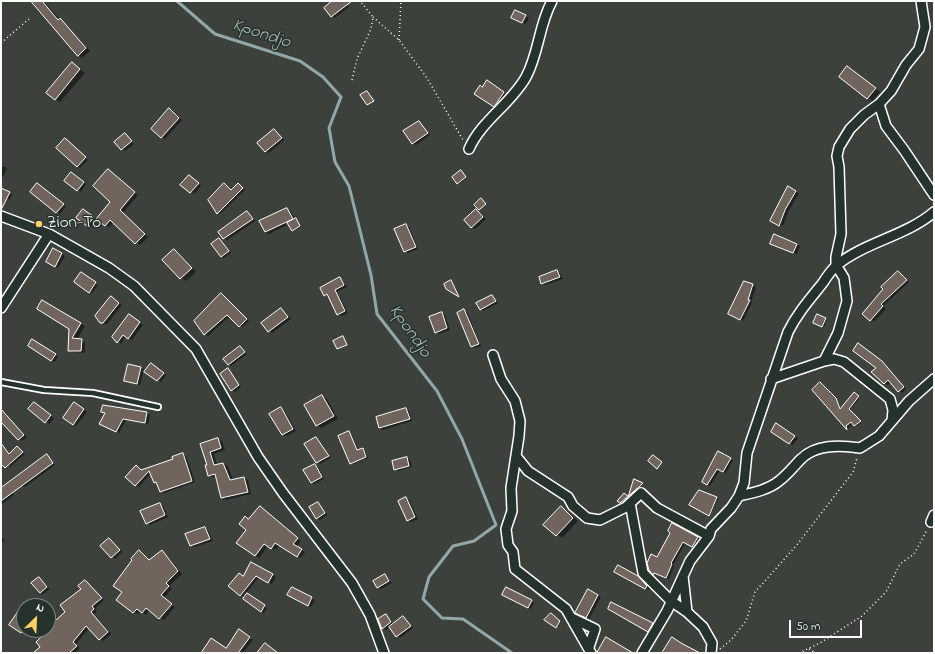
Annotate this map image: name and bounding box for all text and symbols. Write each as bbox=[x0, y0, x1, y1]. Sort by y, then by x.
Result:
water label: Kpondjo bbox=[229, 15, 293, 55]
place label: Zion-To bbox=[47, 214, 101, 234]
marker: Zion-To bbox=[34, 219, 44, 229]
water label: Kpondjo bbox=[383, 301, 435, 363]
north arrow bbox=[16, 598, 56, 638]
text: N bbox=[34, 599, 47, 617]
scale bar bbox=[791, 612, 864, 638]
text: 50 m bbox=[796, 618, 820, 636]

